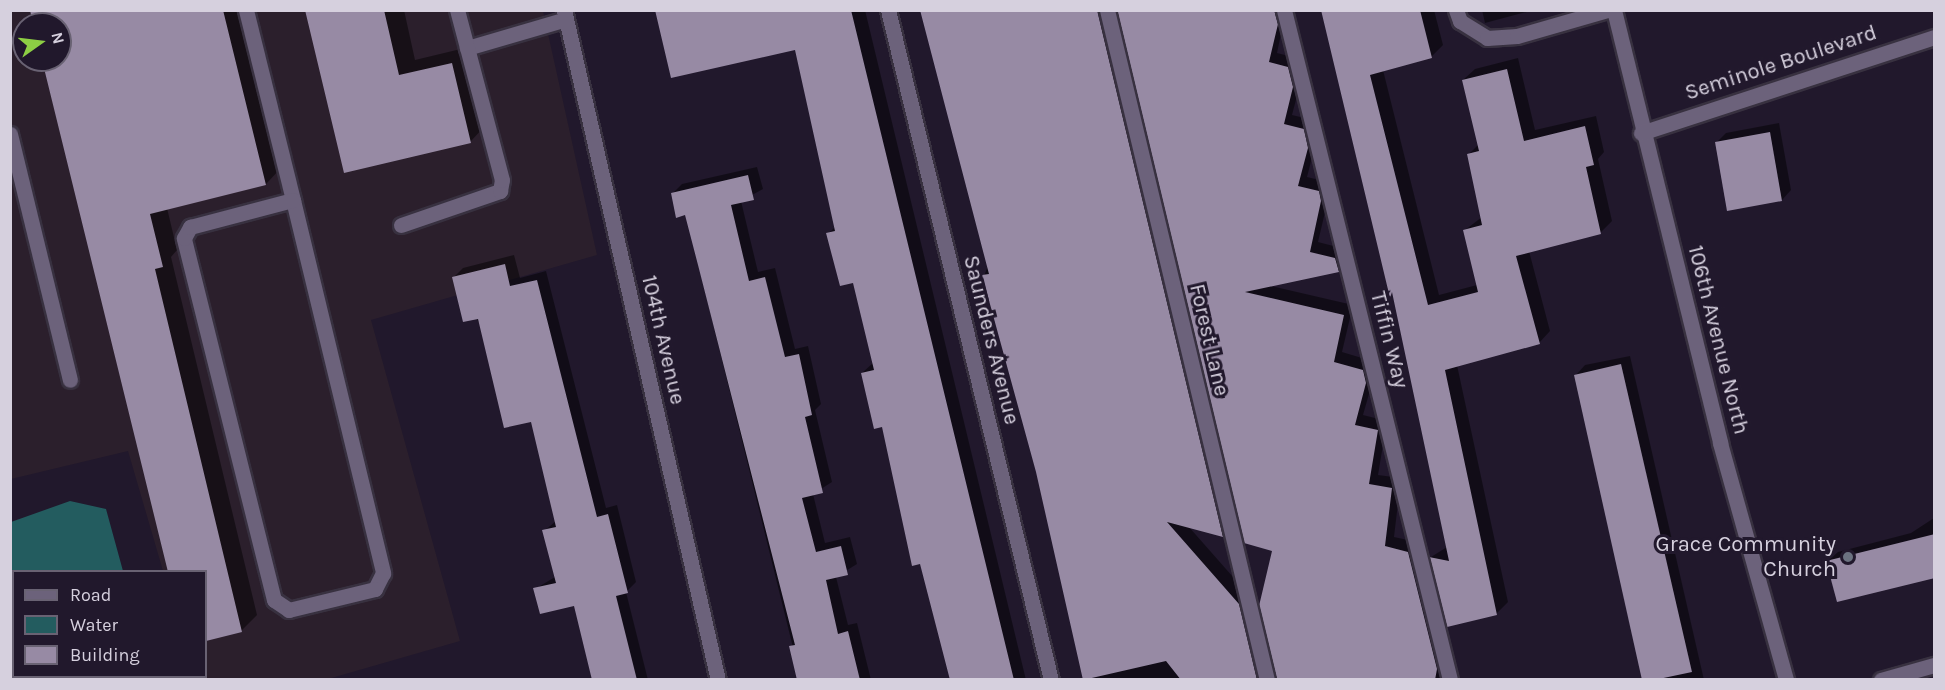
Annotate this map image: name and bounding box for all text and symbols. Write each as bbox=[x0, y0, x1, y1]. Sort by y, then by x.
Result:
north arrow bbox=[12, 12, 72, 72]
street label: Seminole Boulevard bbox=[1682, 19, 1880, 107]
text: N bbox=[47, 30, 69, 46]
street label: 106th Avenue North bbox=[1682, 243, 1754, 437]
street label: Saunders Avenue bbox=[957, 253, 1025, 427]
street label: 104th Avenue bbox=[635, 273, 691, 407]
street label: Forest Lane bbox=[1183, 281, 1235, 399]
street label: Tiffin Way bbox=[1364, 289, 1414, 391]
place label: Grace Community Church bbox=[1656, 531, 1836, 582]
marker: Grace Community Church bbox=[1841, 550, 1855, 564]
legend bbox=[12, 570, 207, 678]
text: Road bbox=[70, 584, 111, 606]
text: Water bbox=[70, 614, 118, 636]
text: Building bbox=[70, 644, 140, 666]

